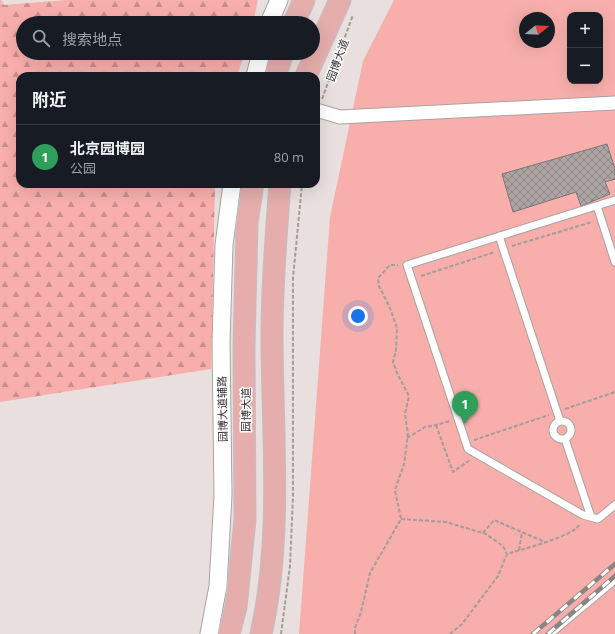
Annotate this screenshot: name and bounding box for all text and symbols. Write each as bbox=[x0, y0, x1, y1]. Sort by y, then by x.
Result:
north arrow bbox=[519, 12, 555, 48]
map controls bbox=[567, 12, 603, 84]
button: + bbox=[567, 12, 603, 48]
search box bbox=[16, 16, 320, 60]
icon: search bbox=[30, 27, 52, 49]
text: 搜索地点 bbox=[62, 29, 122, 49]
street label: 园博大道 bbox=[322, 37, 352, 83]
button: − bbox=[567, 48, 603, 84]
text: 附近 bbox=[32, 88, 66, 111]
text: 北京园博园 bbox=[70, 138, 145, 158]
text: 1 bbox=[41, 148, 49, 166]
text: 80 m bbox=[274, 148, 304, 166]
text: 公园 bbox=[70, 159, 96, 177]
your location bbox=[348, 306, 368, 326]
street label: 园博大道辅路 bbox=[214, 376, 230, 442]
street label: 园博大道 bbox=[238, 388, 253, 432]
pin: 1 bbox=[452, 391, 478, 424]

